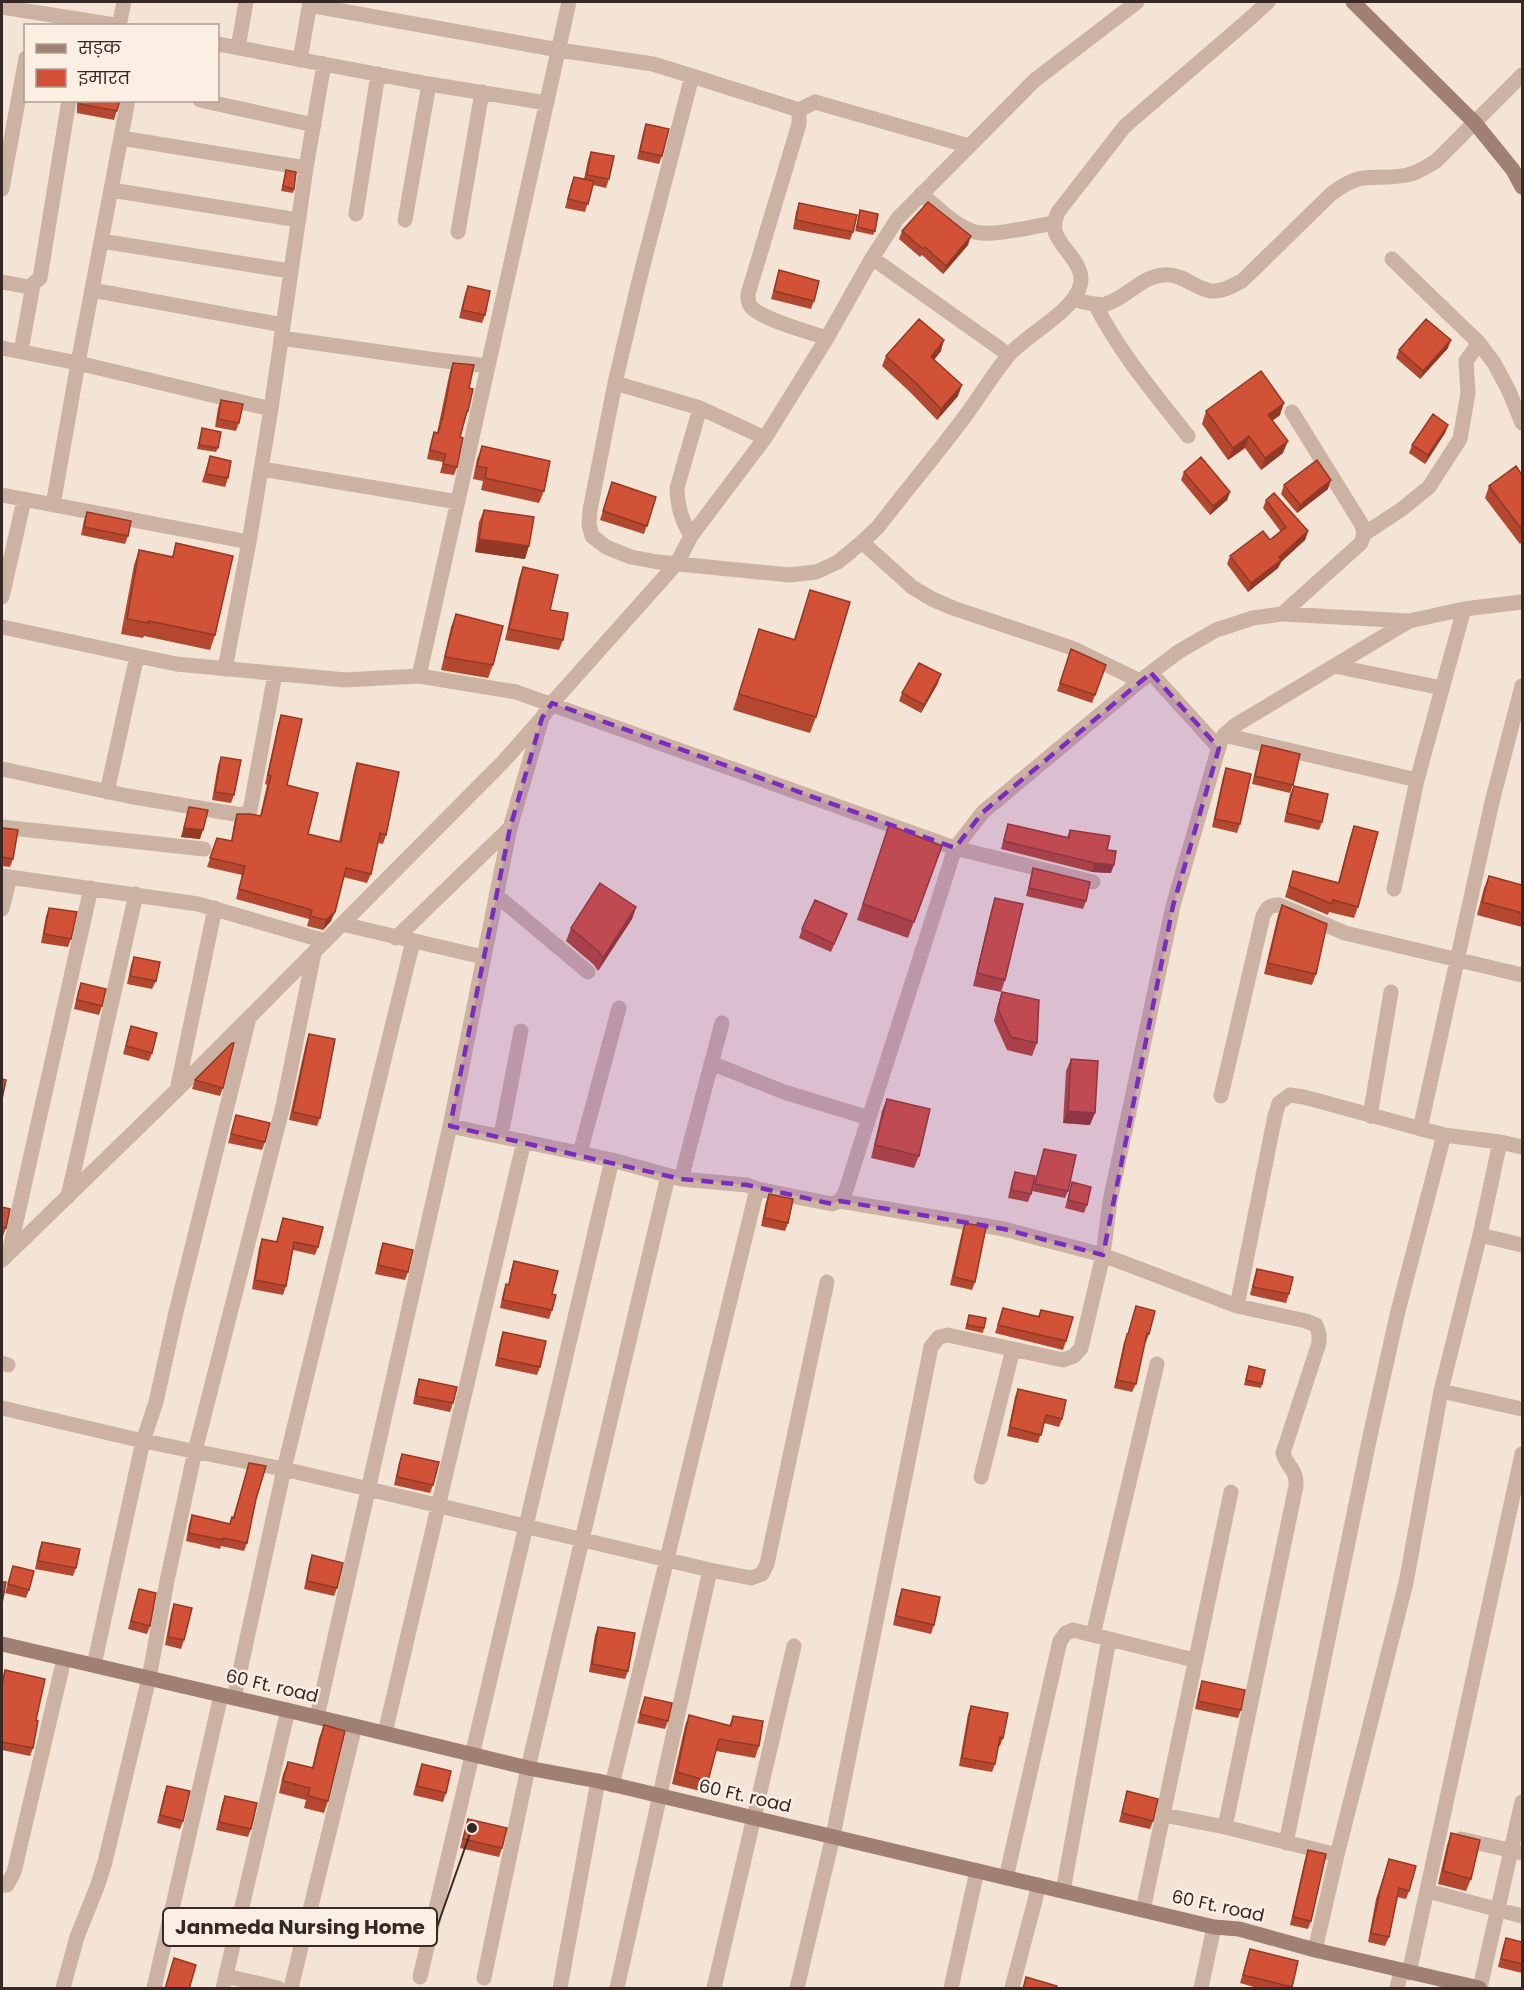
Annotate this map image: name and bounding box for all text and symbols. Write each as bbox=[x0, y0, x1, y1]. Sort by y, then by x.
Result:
legend bbox=[24, 24, 219, 102]
text: सड़क bbox=[77, 35, 122, 60]
text: इमारत bbox=[77, 65, 131, 90]
street label: 60 Ft. road bbox=[223, 1663, 321, 1708]
street label: 60 Ft. road bbox=[696, 1773, 794, 1818]
street label: 60 Ft. road bbox=[1169, 1883, 1267, 1928]
callout: Janmeda Nursing Home bbox=[163, 1908, 437, 1946]
text: Janmeda Nursing Home bbox=[175, 1913, 425, 1941]

